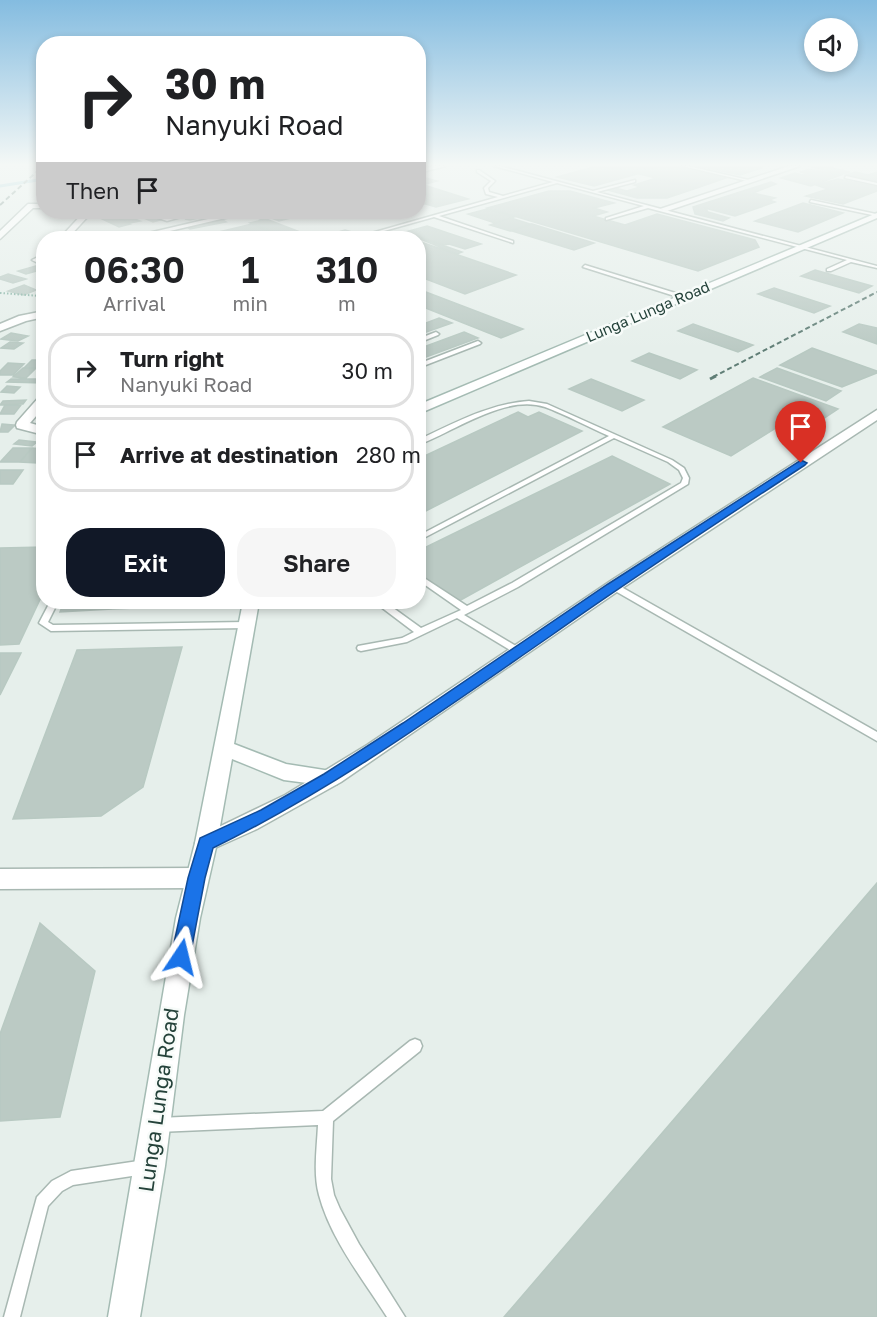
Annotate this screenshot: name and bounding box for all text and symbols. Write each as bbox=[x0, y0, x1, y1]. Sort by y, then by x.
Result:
map controls bbox=[804, 18, 858, 72]
button: sound bbox=[804, 18, 858, 72]
text: 30 m bbox=[165, 58, 265, 108]
icon: right bbox=[66, 60, 144, 138]
text: Nanyuki Road bbox=[165, 109, 344, 141]
icon: arrive bbox=[131, 174, 164, 207]
text: Then bbox=[66, 177, 119, 204]
text: 06:30 bbox=[84, 248, 185, 291]
text: 1 bbox=[241, 248, 259, 291]
text: 310 bbox=[316, 248, 378, 291]
street label: Lunga Lunga Road bbox=[583, 277, 712, 345]
text: Arrival bbox=[103, 291, 166, 315]
text: min bbox=[233, 291, 268, 315]
text: m bbox=[338, 291, 356, 315]
text: Turn right bbox=[120, 345, 224, 372]
icon: right bbox=[69, 354, 102, 387]
text: 30 m bbox=[342, 357, 393, 384]
text: Nanyuki Road bbox=[120, 372, 252, 396]
pin bbox=[775, 401, 826, 463]
icon: arrive bbox=[784, 410, 817, 443]
icon: arrive bbox=[69, 438, 102, 471]
text: Arrive at destination bbox=[120, 441, 338, 468]
text: 280 m bbox=[356, 441, 421, 468]
button: Exit bbox=[66, 528, 225, 597]
button: Share bbox=[237, 528, 396, 597]
position arrow bbox=[149, 925, 213, 989]
street label: Lunga Lunga Road bbox=[132, 1006, 184, 1194]

